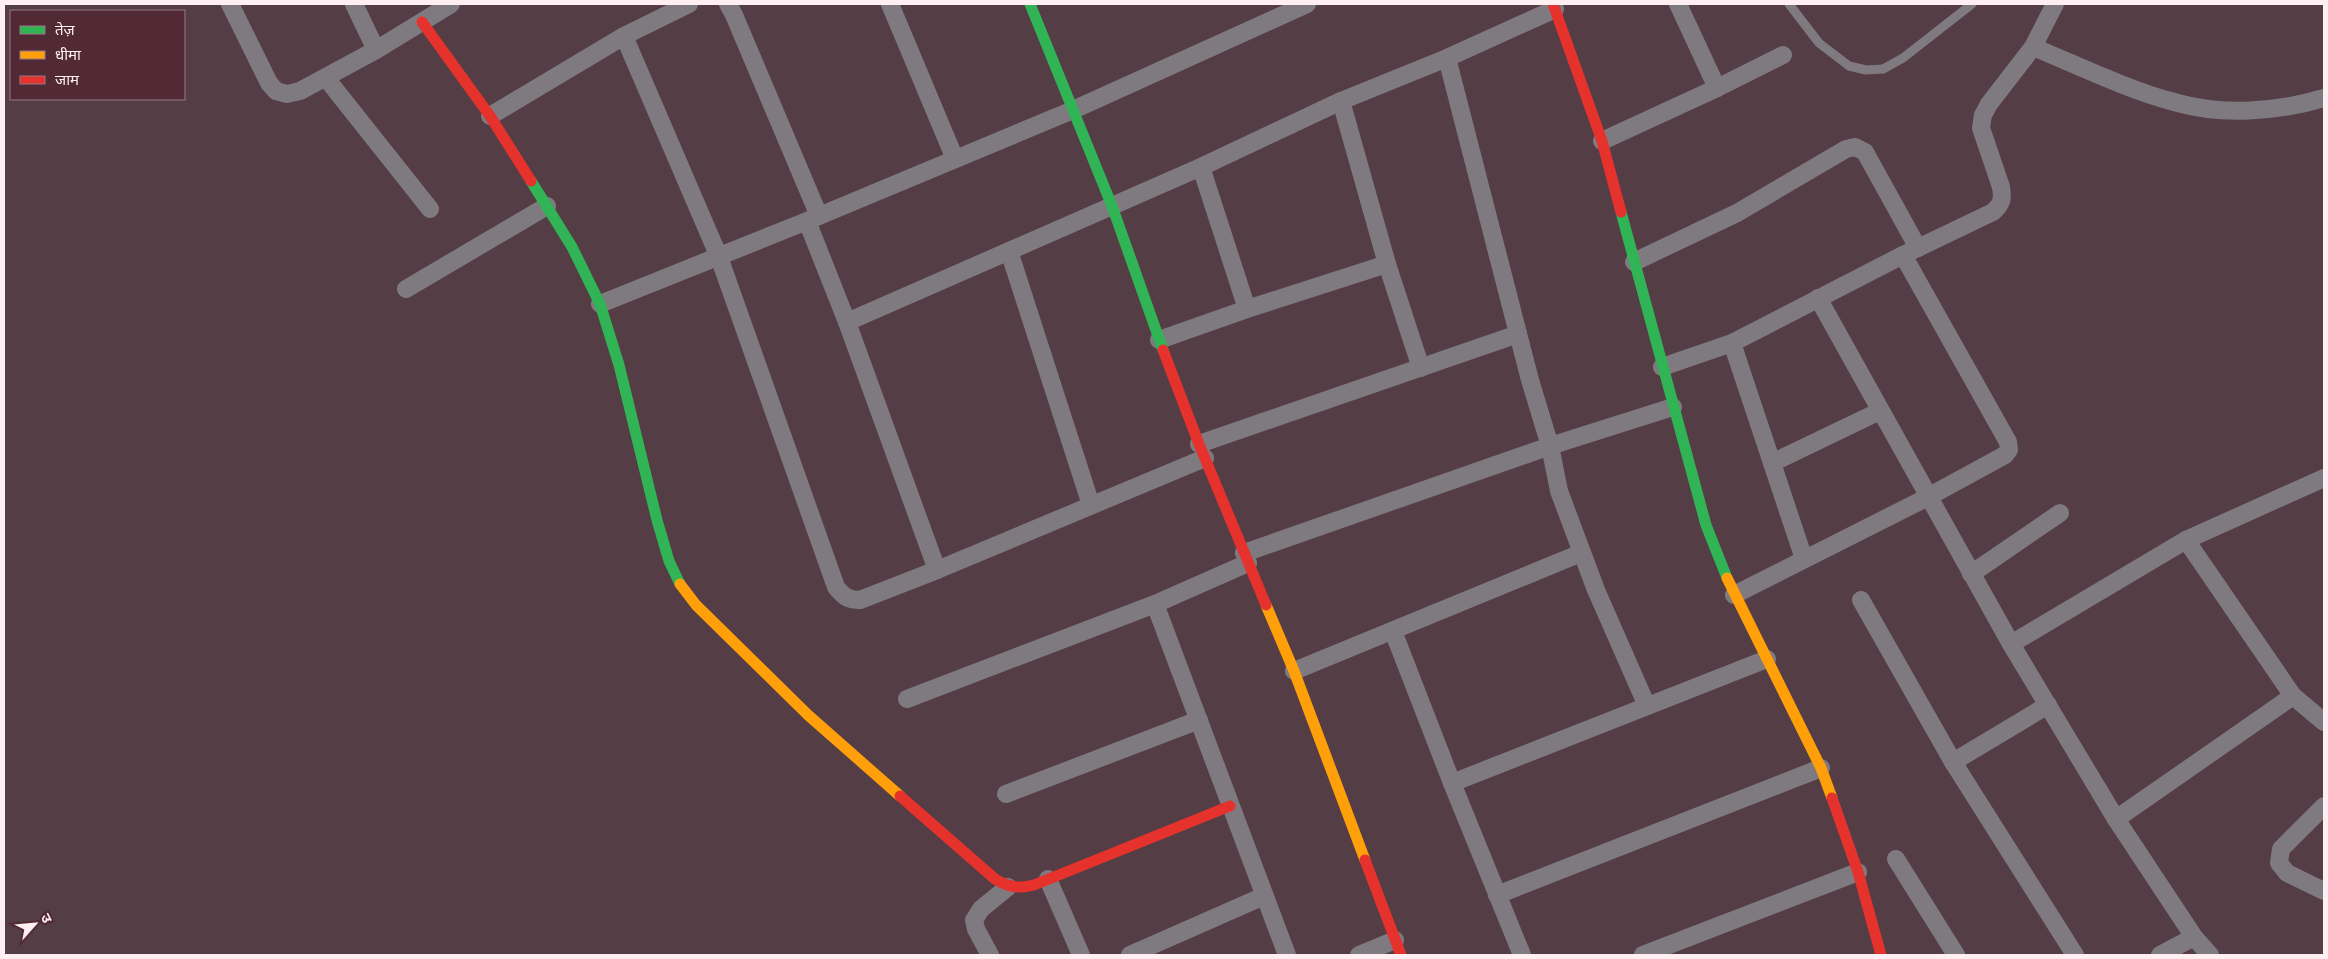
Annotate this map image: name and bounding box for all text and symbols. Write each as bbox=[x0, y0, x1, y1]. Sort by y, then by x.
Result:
legend bbox=[10, 10, 185, 100]
text: तेज़ bbox=[55, 21, 76, 38]
text: धीमा bbox=[55, 46, 82, 63]
text: जाम bbox=[55, 71, 80, 88]
north arrow bbox=[10, 899, 60, 949]
text: उ bbox=[38, 911, 56, 926]

